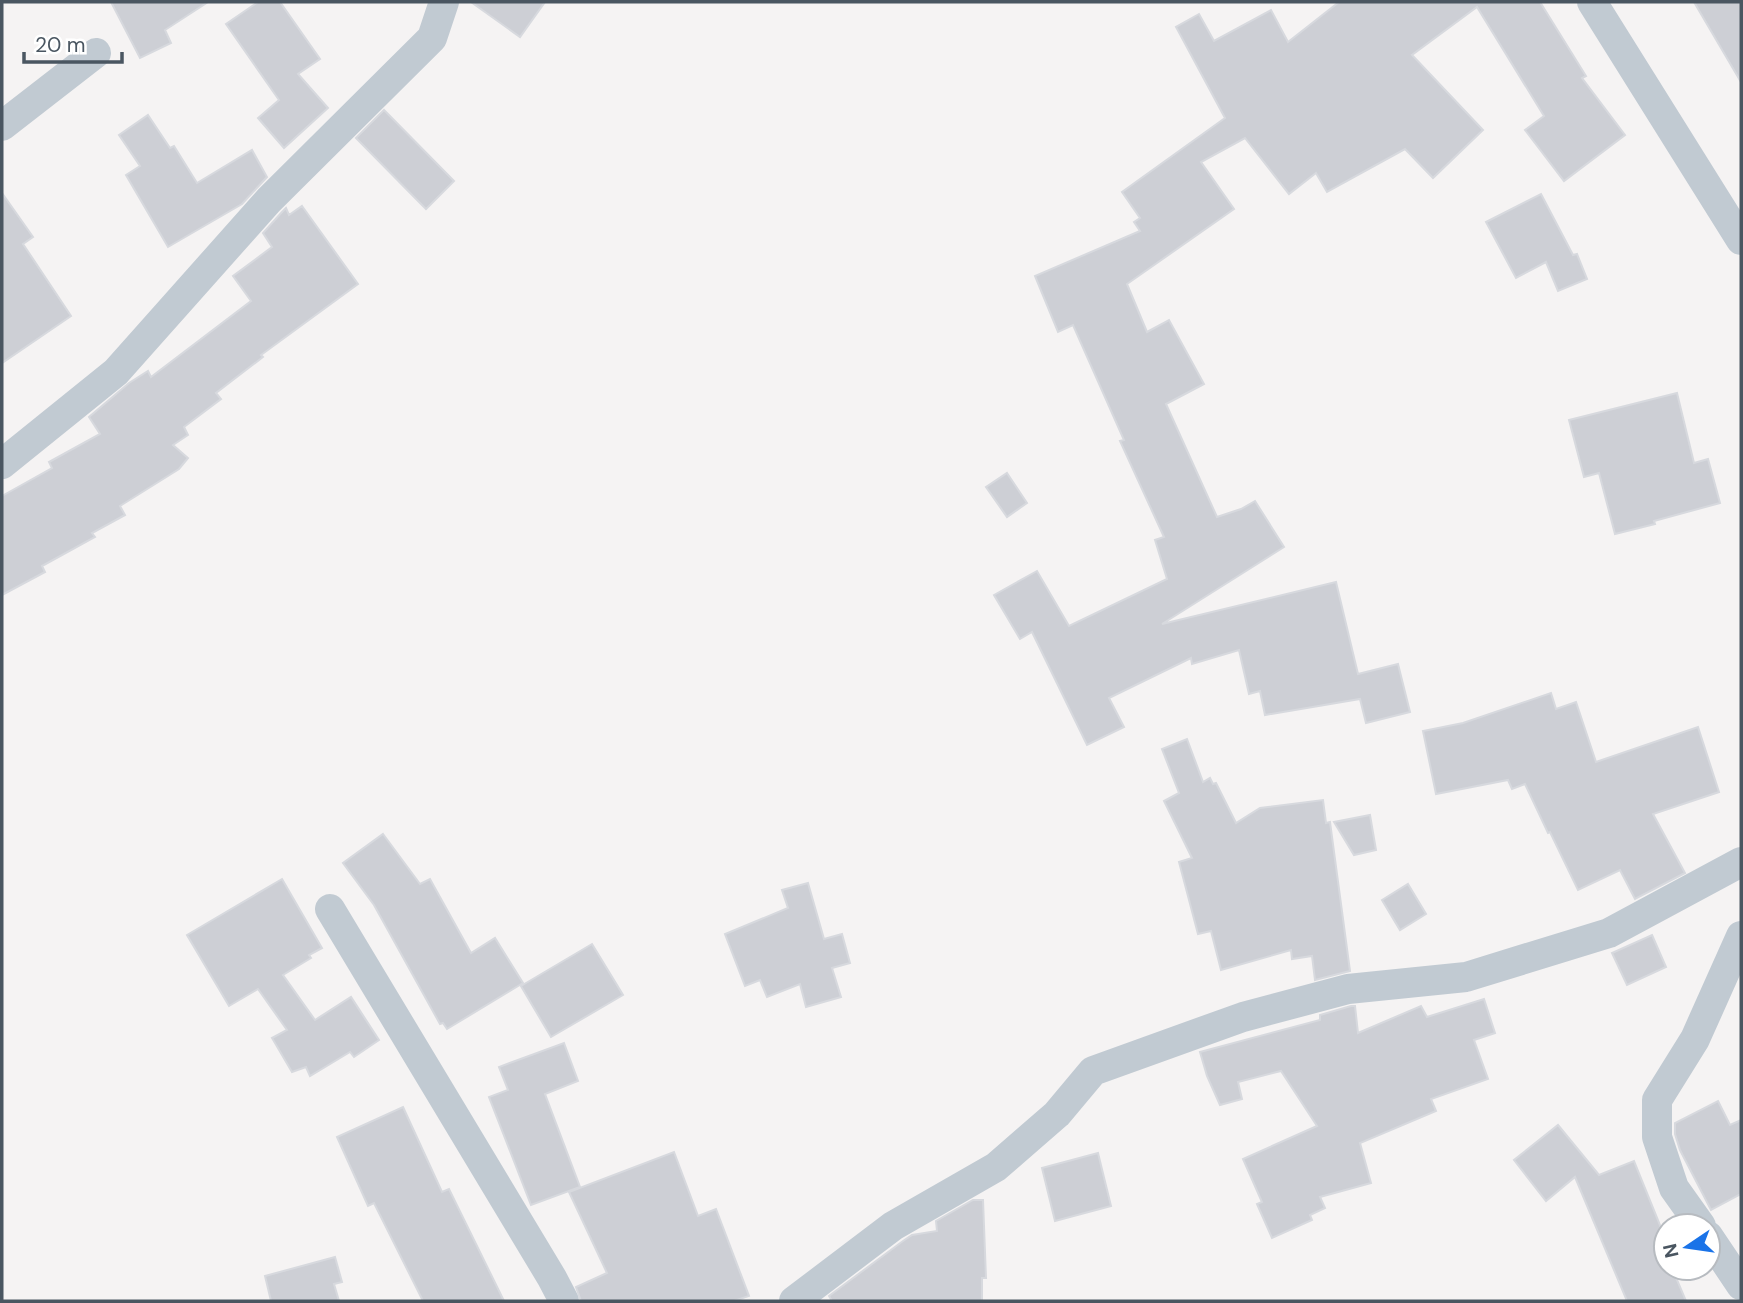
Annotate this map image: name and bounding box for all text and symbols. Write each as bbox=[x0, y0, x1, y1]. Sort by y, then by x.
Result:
scale bar bbox=[24, 21, 122, 65]
text: 20 m bbox=[35, 31, 86, 59]
north arrow bbox=[1652, 1212, 1722, 1282]
text: N bbox=[1657, 1241, 1685, 1260]

